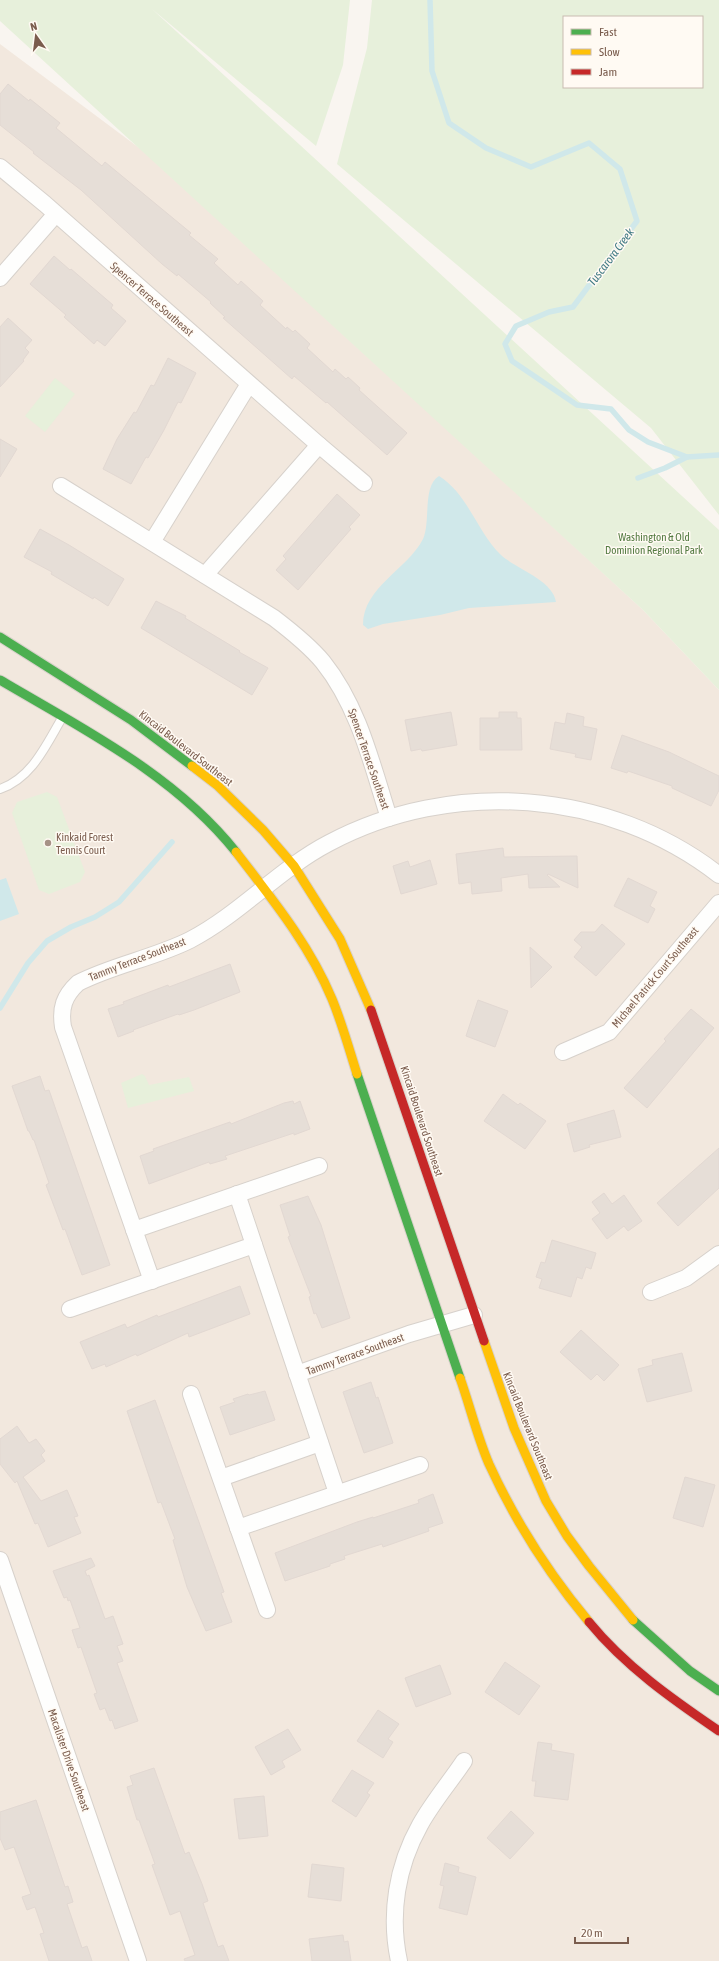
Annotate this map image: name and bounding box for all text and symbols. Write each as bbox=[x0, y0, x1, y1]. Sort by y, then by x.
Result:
north arrow bbox=[16, 16, 56, 56]
legend bbox=[563, 16, 703, 88]
text: N bbox=[29, 20, 38, 33]
text: Fast bbox=[599, 25, 617, 39]
text: Slow bbox=[599, 45, 620, 59]
text: Jam bbox=[599, 65, 617, 79]
water label: Tuscarora Creek bbox=[585, 225, 638, 289]
street label: Spencer Terrace Southeast bbox=[108, 260, 196, 338]
park label: Washington & Old Dominion Regional Park bbox=[605, 531, 703, 556]
street label: Spencer Terrace Southeast bbox=[346, 707, 392, 811]
street label: Kincaid Boulevard Southeast bbox=[137, 708, 235, 788]
place label: Kinkaid Forest Tennis Court bbox=[56, 831, 113, 856]
marker: Kinkaid Forest Tennis Court bbox=[43, 838, 53, 848]
street label: Michael Patrick Court Southeast bbox=[609, 924, 701, 1030]
street label: Tammy Terrace Southeast bbox=[87, 935, 187, 983]
street label: Kincaid Boulevard Southeast bbox=[398, 1064, 446, 1178]
street label: Tammy Terrace Southeast bbox=[305, 1331, 405, 1377]
street label: Kincaid Boulevard Southeast bbox=[501, 1370, 555, 1482]
street label: Macalister Drive Southeast bbox=[46, 1707, 92, 1813]
scale bar bbox=[575, 1919, 628, 1945]
text: 20 m bbox=[581, 1926, 603, 1940]

